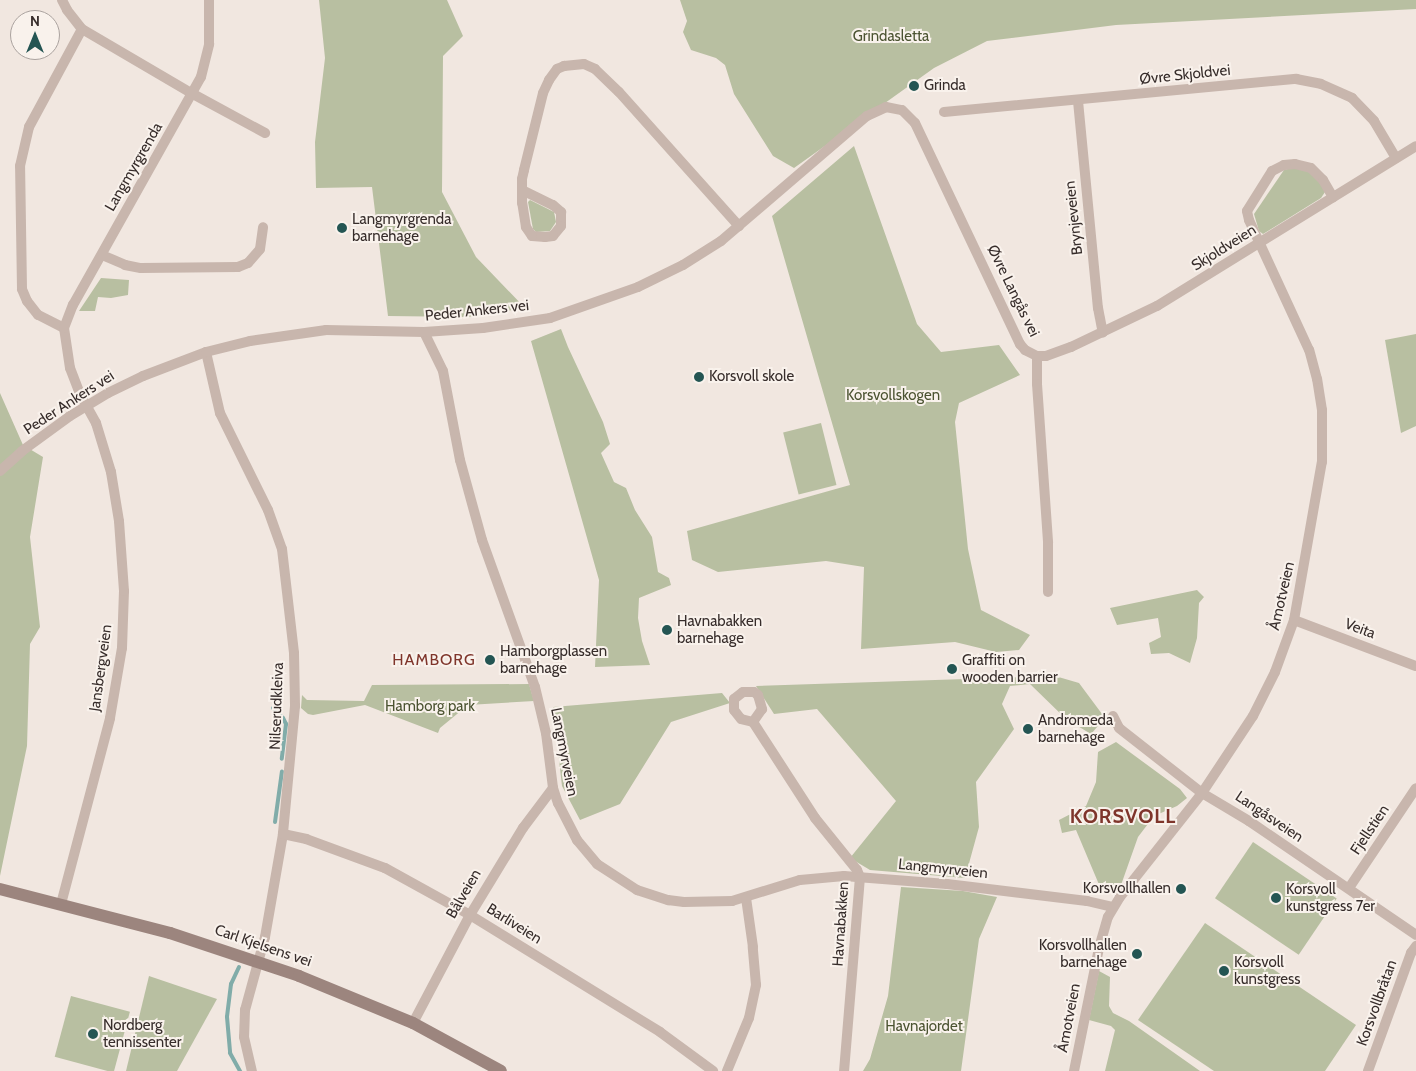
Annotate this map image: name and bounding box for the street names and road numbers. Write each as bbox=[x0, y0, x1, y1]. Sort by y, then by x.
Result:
street label: Øvre Skjoldvei bbox=[1139, 61, 1231, 89]
street label: Langmyrgrenda bbox=[101, 119, 167, 215]
street label: Brynjeveien bbox=[1061, 180, 1087, 256]
street label: Skjoldveien bbox=[1188, 221, 1260, 275]
street label: Øvre Langås vei bbox=[983, 242, 1043, 340]
street label: Peder Ankers vei bbox=[424, 297, 530, 325]
street label: Peder Ankers vei bbox=[20, 367, 118, 439]
street label: Åmotveien bbox=[1265, 560, 1299, 632]
street label: Veita bbox=[1342, 615, 1378, 643]
street label: Jansbergveien bbox=[86, 623, 116, 713]
street label: Nilserudkleiva bbox=[266, 662, 288, 750]
street label: Langmyrveien bbox=[547, 706, 581, 798]
street label: Langåsveien bbox=[1232, 788, 1306, 846]
street label: Fjellstien bbox=[1347, 802, 1393, 858]
street label: Langmyrveien bbox=[897, 855, 989, 883]
street label: Bålveien bbox=[443, 866, 485, 922]
street label: Havnabakken bbox=[829, 881, 853, 967]
street label: Barliveien bbox=[483, 900, 545, 948]
street label: Carl Kjelsens vei bbox=[212, 921, 314, 971]
street label: Korsvollbråtan bbox=[1353, 957, 1401, 1049]
street label: Åmotveien bbox=[1054, 982, 1084, 1054]

